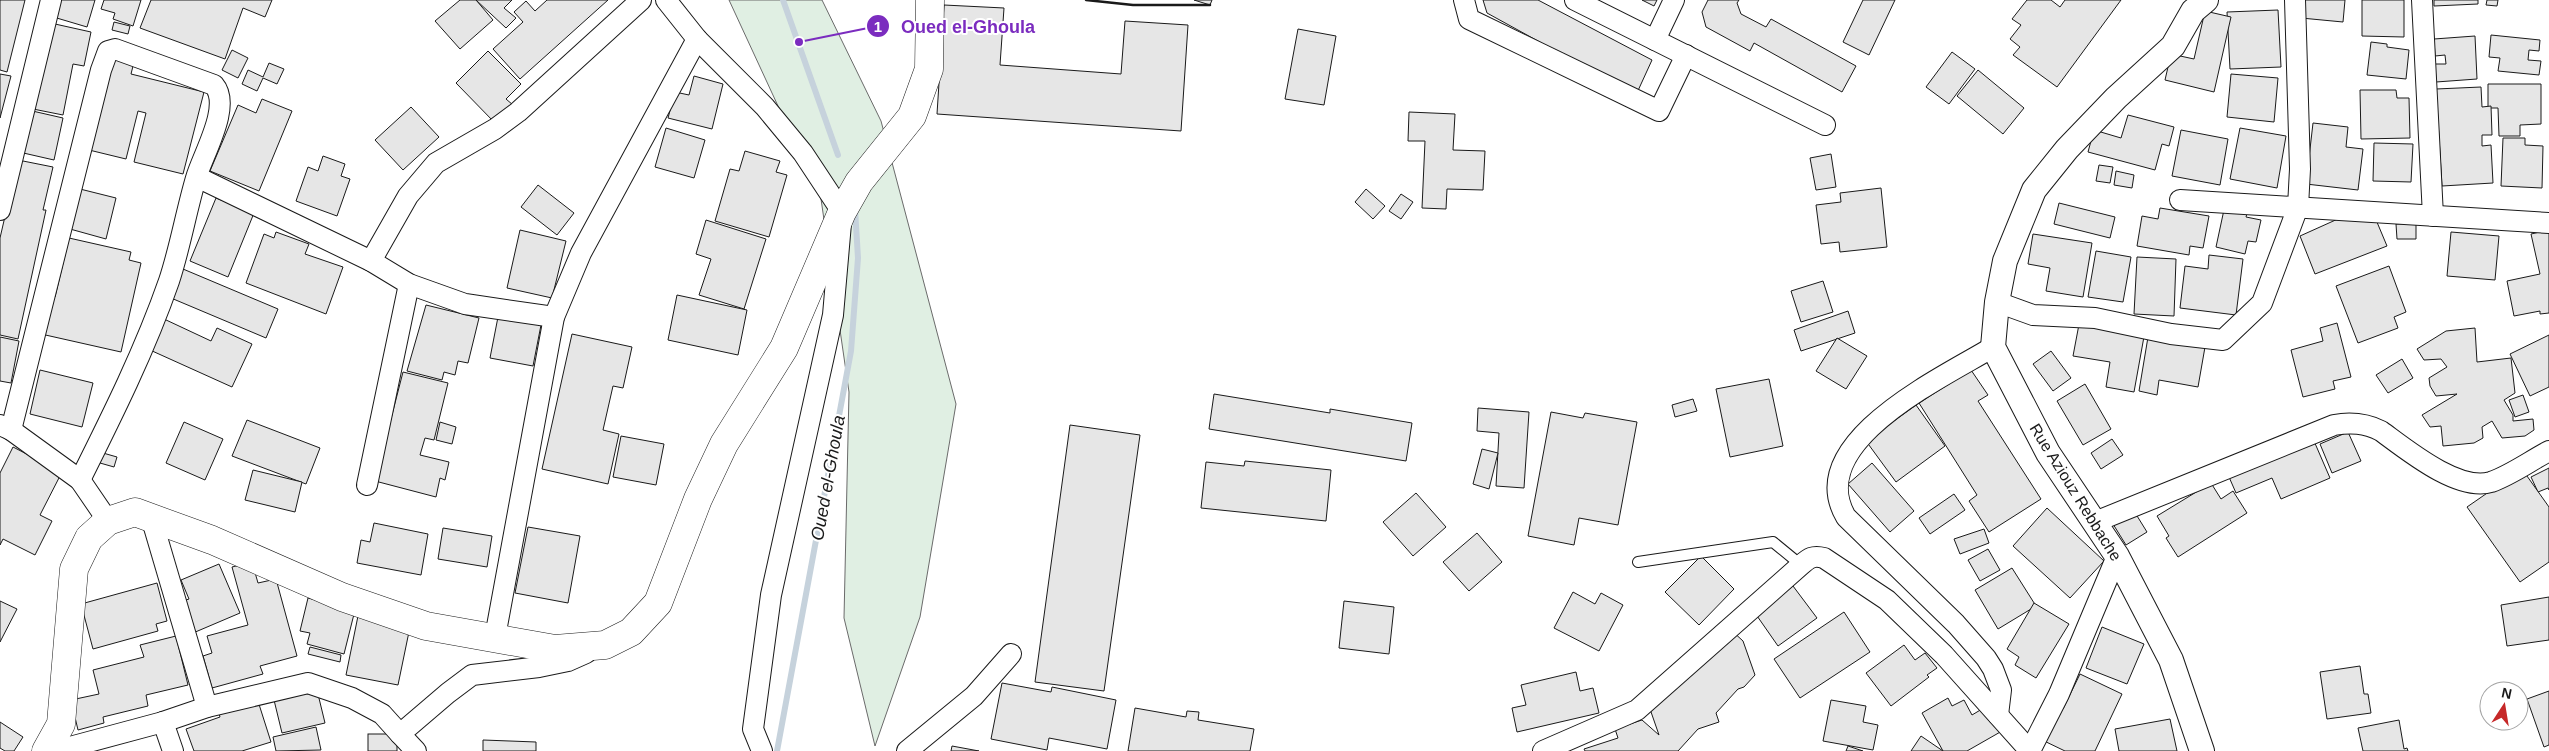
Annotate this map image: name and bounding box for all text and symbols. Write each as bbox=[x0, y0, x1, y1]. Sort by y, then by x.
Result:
callout: Oued el-Ghoula bbox=[866, 10, 1045, 43]
text: Oued el-Ghoula bbox=[901, 17, 1036, 37]
text: 1 bbox=[874, 18, 882, 35]
water label: Oued el-Ghoula bbox=[807, 414, 849, 542]
street label: Rue Aziouz Rebbache bbox=[2026, 421, 2125, 564]
north arrow bbox=[2479, 681, 2529, 731]
text: N bbox=[2500, 684, 2513, 702]

